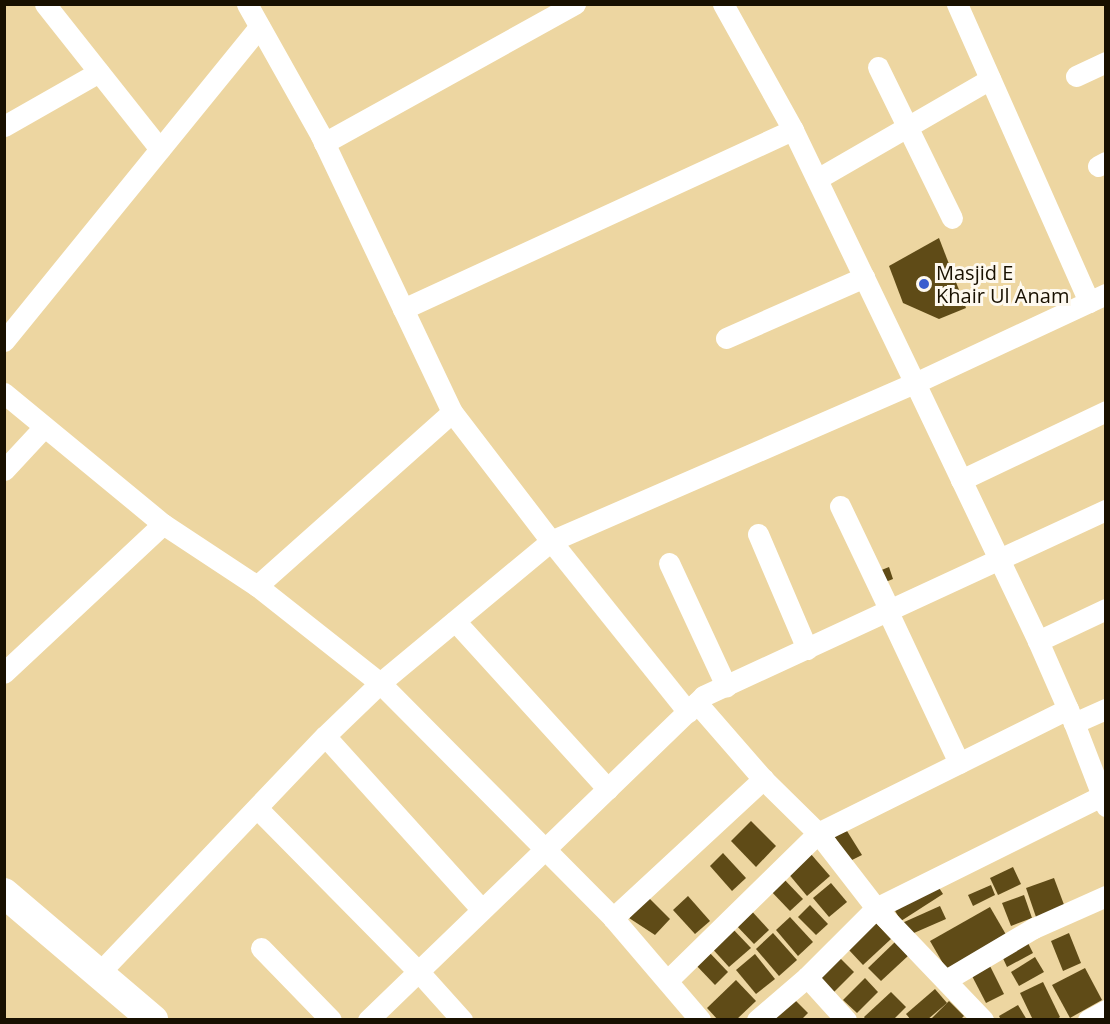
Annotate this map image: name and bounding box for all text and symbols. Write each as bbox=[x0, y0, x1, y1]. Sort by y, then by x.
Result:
place label: Masjid E Khair Ul Anam bbox=[936, 260, 1069, 307]
marker: Masjid E Khair Ul Anam bbox=[917, 277, 931, 291]

